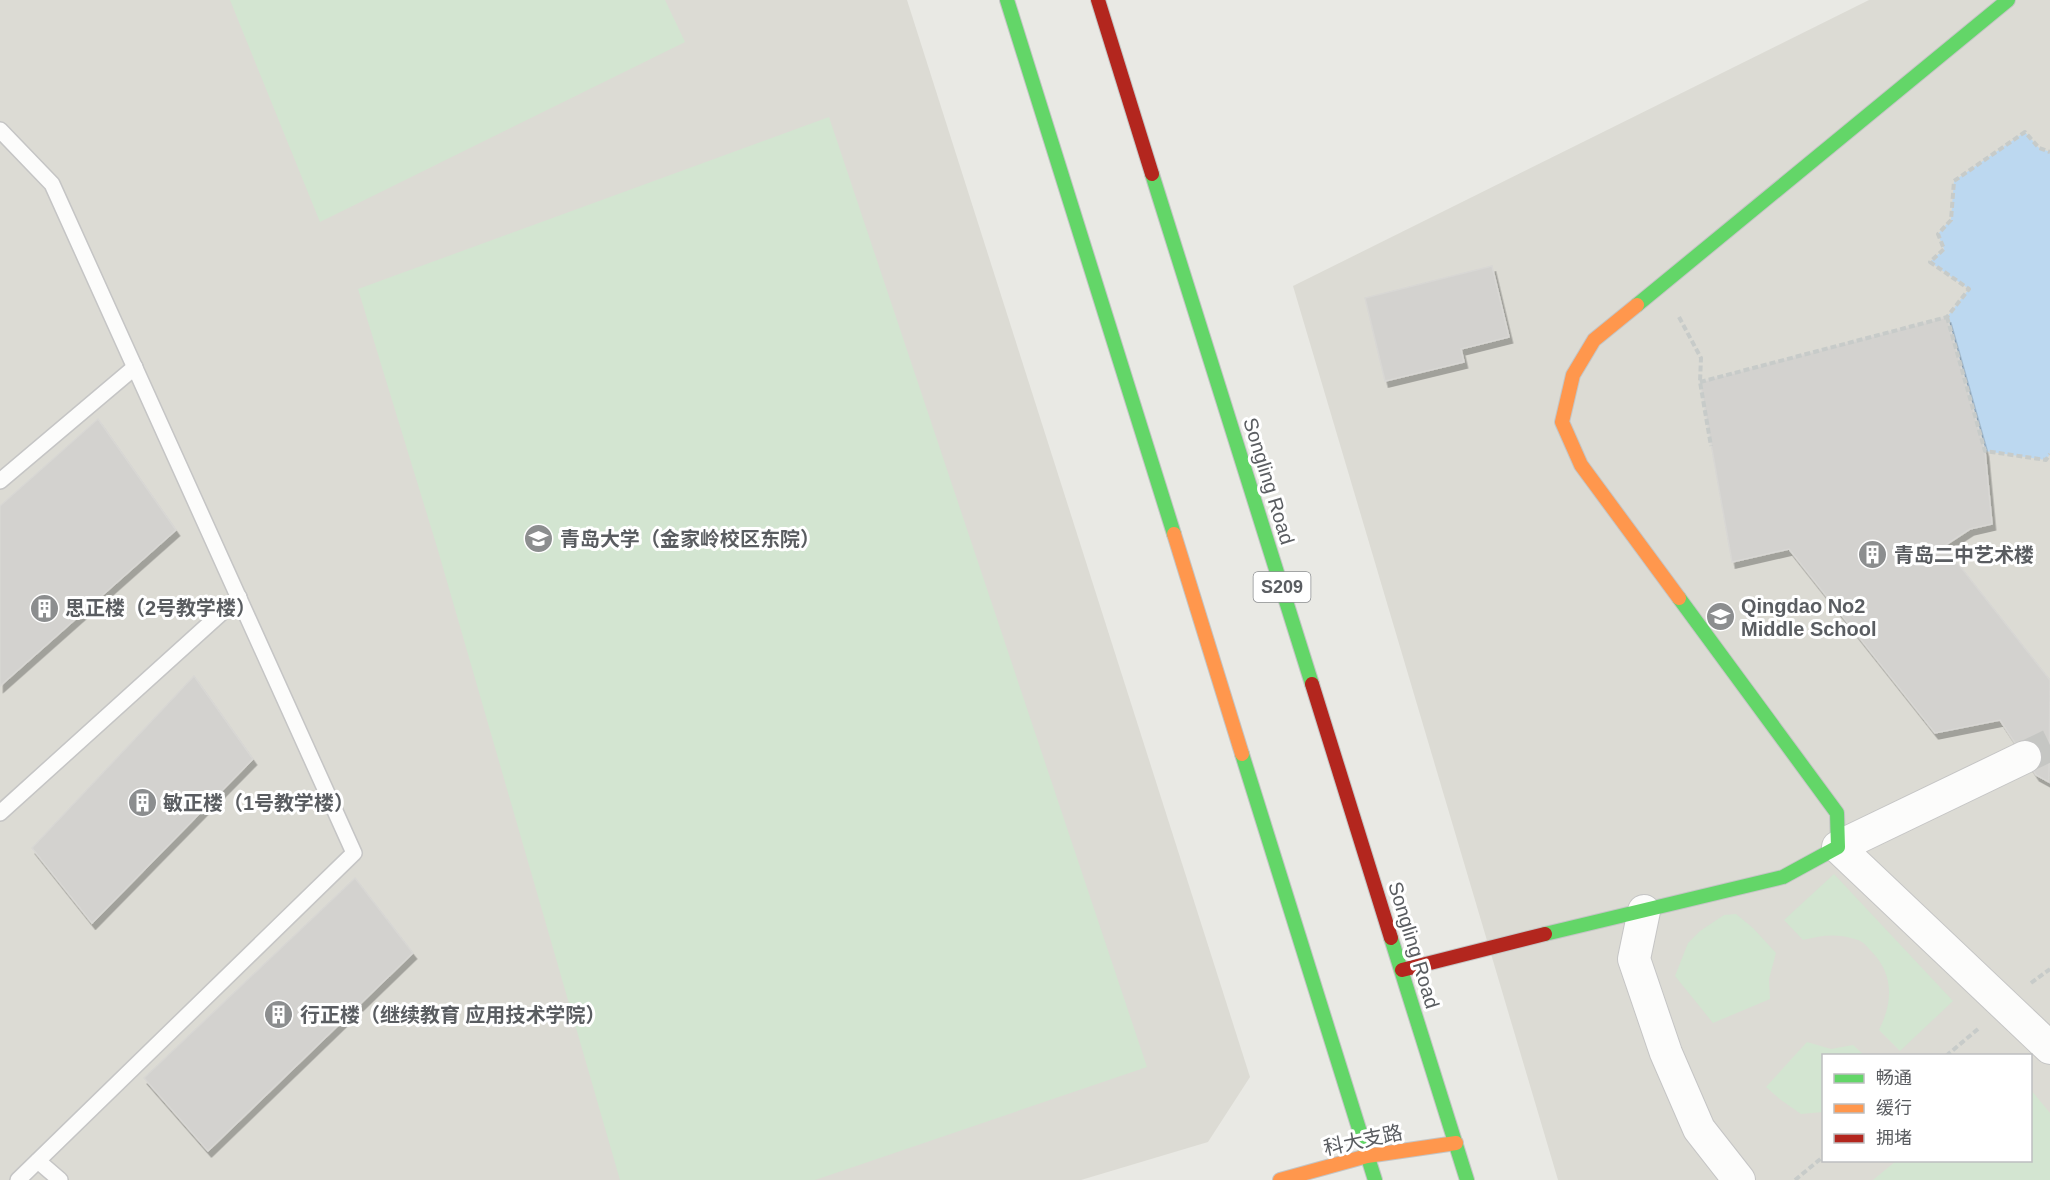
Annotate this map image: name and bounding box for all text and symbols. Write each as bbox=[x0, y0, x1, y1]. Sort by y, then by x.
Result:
street label: Songling Road bbox=[1239, 415, 1299, 547]
school or university icon: 青岛大学（金家岭校区东院） bbox=[523, 523, 555, 555]
place label: 青岛大学（金家岭校区东院） bbox=[560, 528, 820, 550]
building icon: 青岛二中艺术楼 bbox=[1857, 539, 1889, 571]
place label: 青岛二中艺术楼 bbox=[1894, 544, 2034, 566]
road number: S209 bbox=[1254, 572, 1310, 602]
building icon: 思正楼（2号教学楼） bbox=[28, 592, 60, 624]
place label: Qingdao No2 Middle School bbox=[1741, 595, 1877, 640]
place label: 思正楼（2号教学楼） bbox=[65, 597, 256, 619]
school or university icon: Qingdao No2 Middle School bbox=[1704, 601, 1736, 633]
building icon: 敏正楼（1号教学楼） bbox=[126, 787, 158, 819]
place label: 敏正楼（1号教学楼） bbox=[163, 792, 354, 814]
street label: Songling Road bbox=[1384, 879, 1444, 1011]
building icon: 行正楼（继续教育 应用技术学院） bbox=[263, 999, 295, 1031]
place label: 行正楼（继续教育 应用技术学院） bbox=[300, 1004, 606, 1026]
legend bbox=[1822, 1054, 2032, 1162]
text: 畅通 bbox=[1876, 1068, 1912, 1088]
text: 缓行 bbox=[1876, 1098, 1912, 1118]
street label: 科大支路 bbox=[1322, 1121, 1404, 1159]
text: 拥堵 bbox=[1876, 1128, 1912, 1148]

